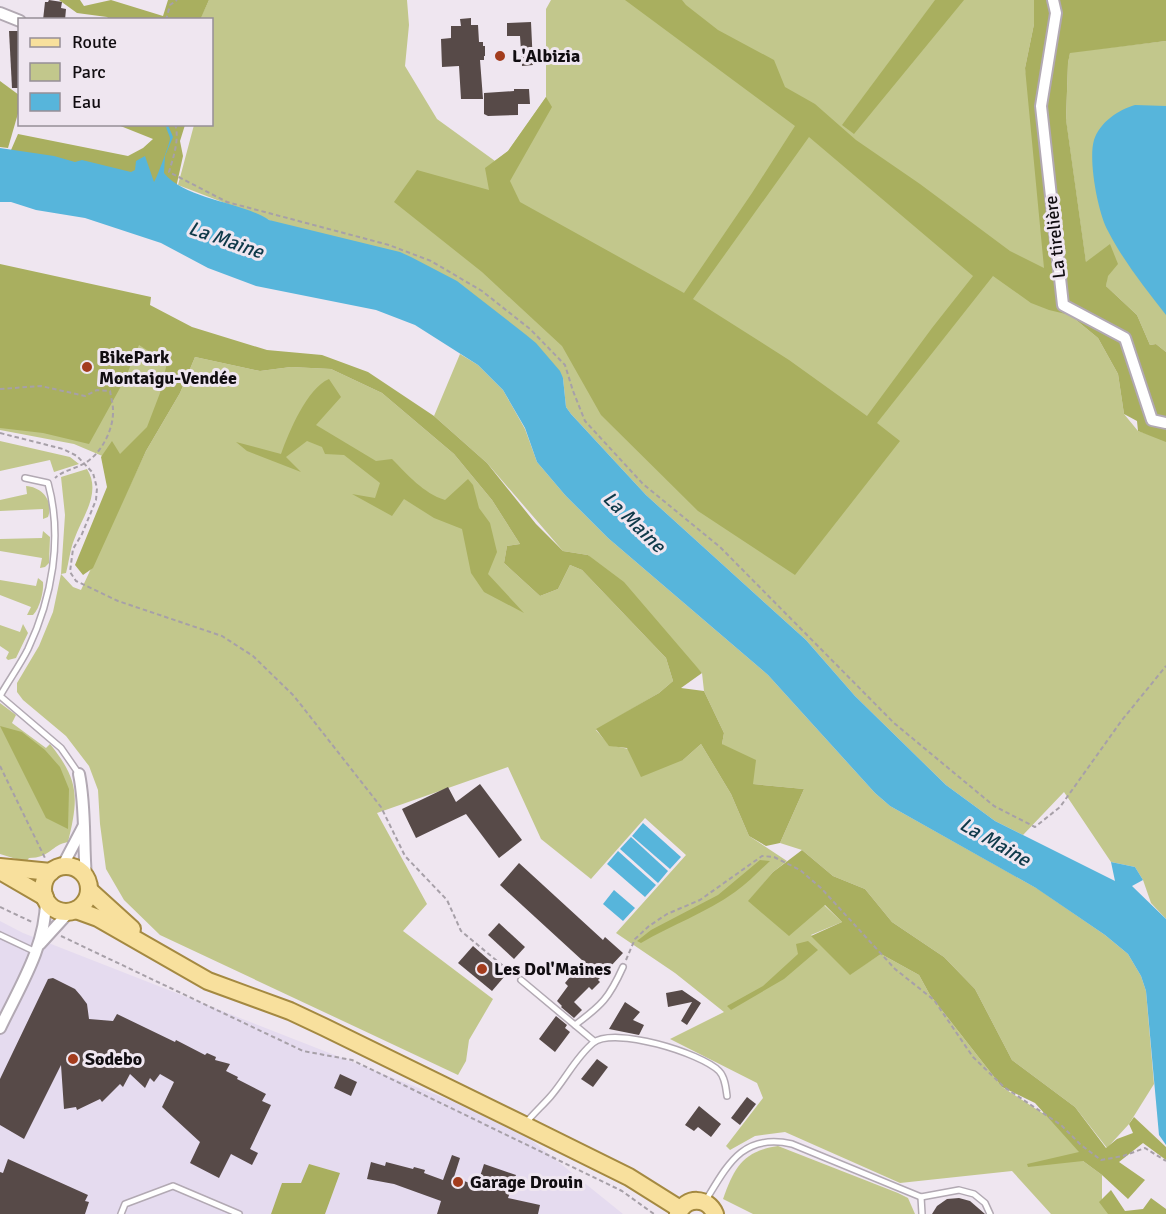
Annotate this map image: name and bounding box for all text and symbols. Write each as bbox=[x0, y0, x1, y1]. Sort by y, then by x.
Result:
legend bbox=[18, 18, 213, 126]
text: Route bbox=[72, 31, 117, 53]
place label: L'Albizia bbox=[512, 45, 580, 67]
marker: L'Albizia bbox=[493, 49, 507, 63]
text: Parc bbox=[72, 61, 106, 83]
text: Eau bbox=[72, 91, 101, 113]
street label: La tirelière bbox=[1040, 194, 1070, 280]
water label: La Maine bbox=[185, 216, 268, 265]
place label: BikePark Montaigu-Vendée bbox=[99, 346, 237, 389]
marker: BikePark Montaigu-Vendée bbox=[80, 360, 94, 374]
water label: La Maine bbox=[597, 486, 671, 559]
water label: La Maine bbox=[955, 812, 1036, 873]
place label: Les Dol'Maines bbox=[494, 958, 611, 980]
marker: Les Dol'Maines bbox=[475, 962, 489, 976]
place label: Sodebo bbox=[85, 1048, 142, 1070]
marker: Sodebo bbox=[66, 1052, 80, 1066]
place label: Garage Drouin bbox=[470, 1171, 583, 1193]
marker: Garage Drouin bbox=[451, 1175, 465, 1189]

